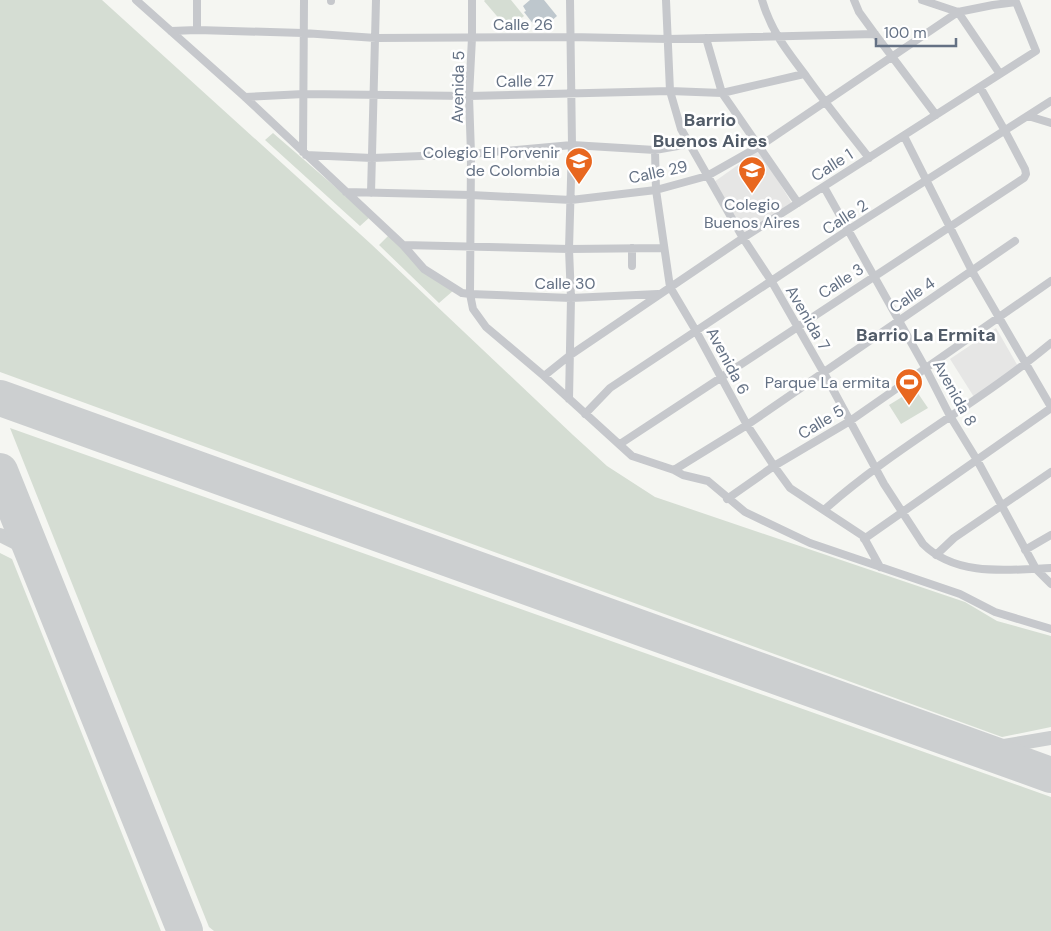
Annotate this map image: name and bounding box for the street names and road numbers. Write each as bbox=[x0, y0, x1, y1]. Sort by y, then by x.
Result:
street label: Calle 26 bbox=[493, 14, 553, 35]
street label: Avenida 5 bbox=[447, 50, 469, 124]
street label: Calle 27 bbox=[496, 70, 554, 92]
street label: Calle 1 bbox=[807, 144, 857, 186]
street label: Calle 29 bbox=[627, 156, 689, 188]
street label: Calle 2 bbox=[818, 195, 872, 239]
street label: Calle 3 bbox=[814, 259, 868, 303]
street label: Calle 4 bbox=[885, 272, 939, 318]
street label: Calle 30 bbox=[534, 273, 596, 294]
street label: Avenida 7 bbox=[781, 282, 835, 354]
street label: Avenida 6 bbox=[702, 324, 754, 398]
street label: Avenida 8 bbox=[928, 356, 982, 430]
street label: Calle 5 bbox=[794, 400, 848, 444]

